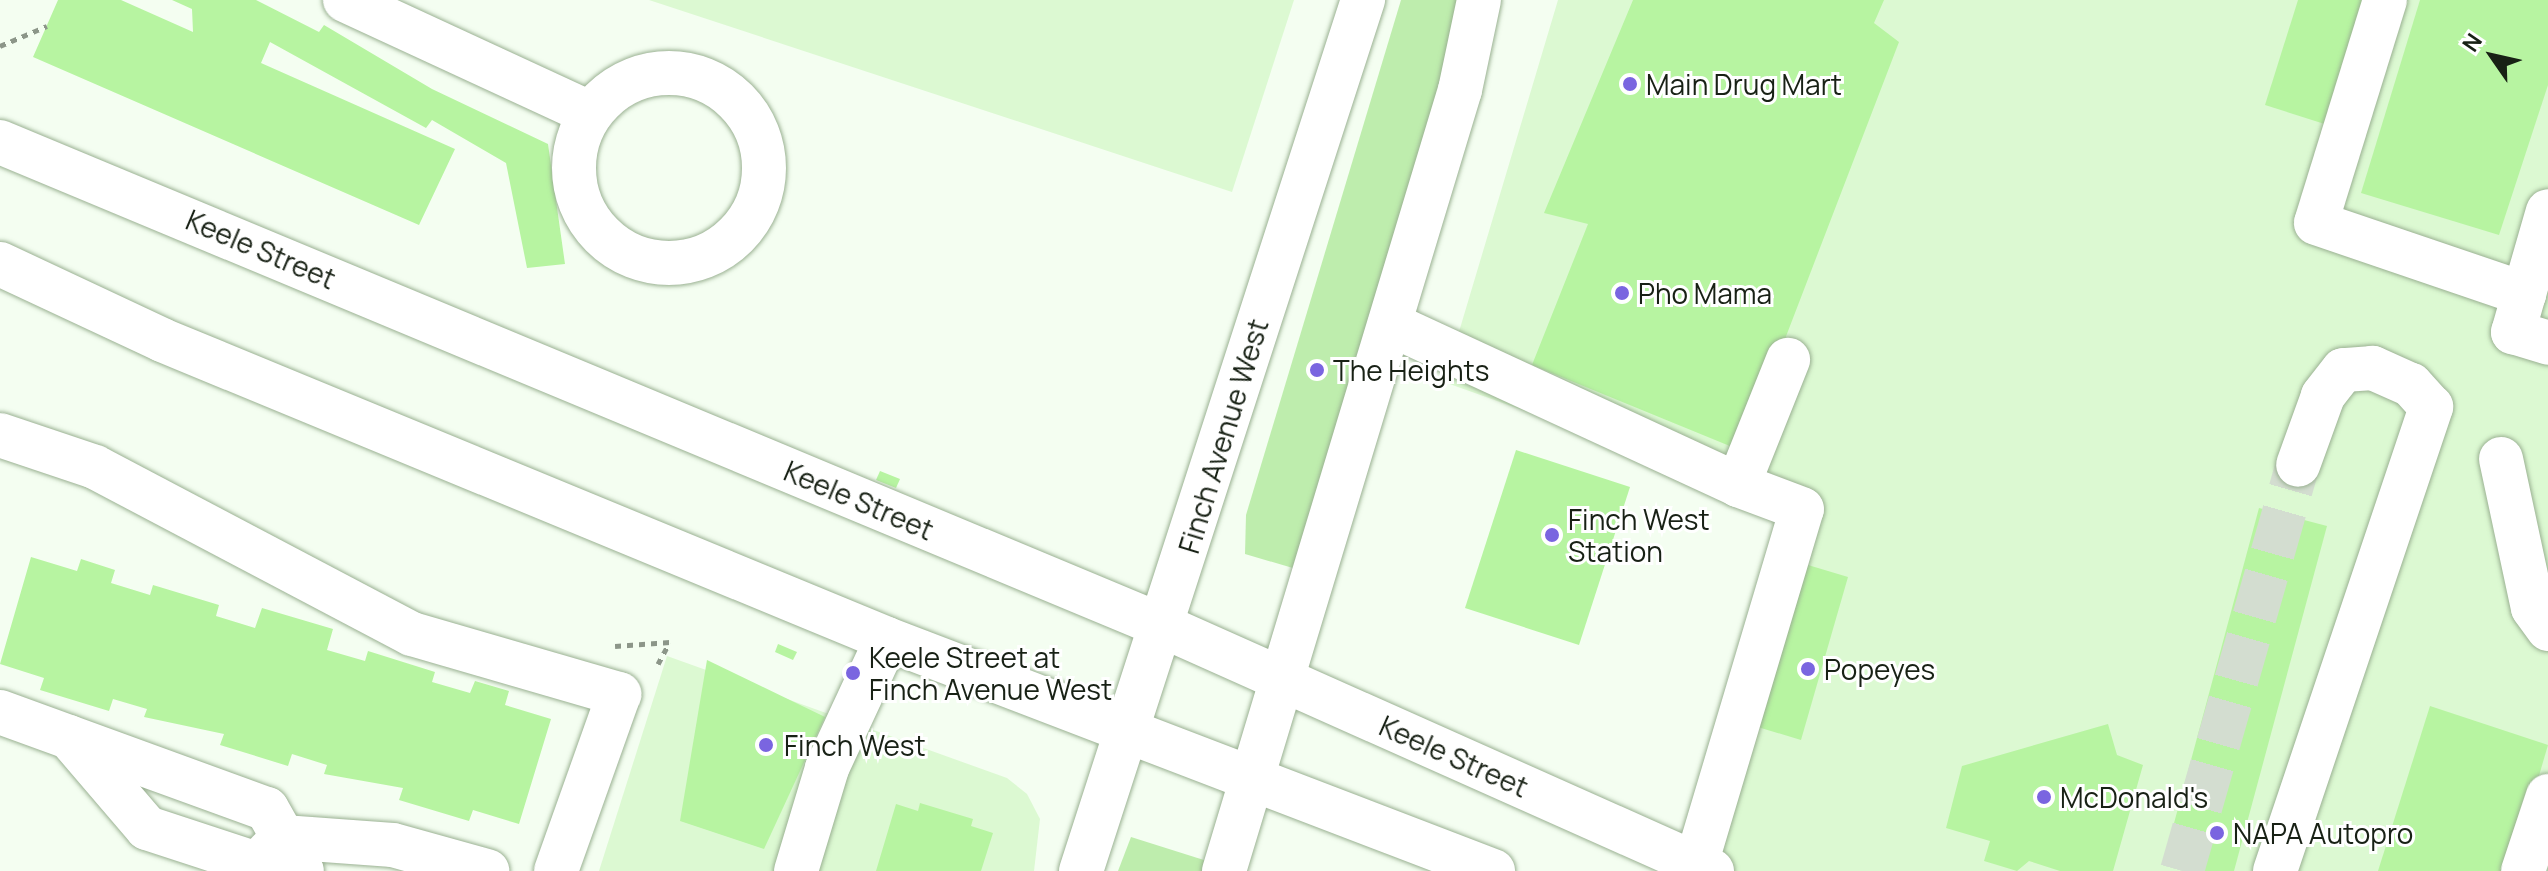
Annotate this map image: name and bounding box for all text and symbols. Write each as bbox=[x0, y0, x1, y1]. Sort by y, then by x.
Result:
north arrow bbox=[2452, 16, 2532, 96]
text: N bbox=[2455, 28, 2489, 58]
place label: Main Drug Mart bbox=[1646, 67, 1842, 101]
marker: Main Drug Mart bbox=[1621, 75, 1639, 93]
street label: Keele Street bbox=[181, 202, 341, 296]
place label: Pho Mama bbox=[1638, 276, 1772, 310]
marker: Pho Mama bbox=[1613, 284, 1631, 302]
street label: Finch Avenue West bbox=[1171, 315, 1275, 557]
place label: The Heights bbox=[1333, 353, 1489, 387]
marker: The Heights bbox=[1308, 361, 1326, 379]
street label: Keele Street bbox=[779, 453, 939, 547]
place label: Finch West Station bbox=[1568, 502, 1710, 568]
marker: Finch West Station bbox=[1543, 526, 1561, 544]
place label: Keele Street at Finch Avenue West bbox=[869, 640, 1112, 706]
place label: Popeyes bbox=[1824, 652, 1935, 686]
marker: Popeyes bbox=[1799, 660, 1817, 678]
marker: Keele Street at Finch Avenue West bbox=[844, 664, 862, 682]
street label: Keele Street bbox=[1375, 708, 1533, 804]
place label: Finch West bbox=[784, 728, 926, 762]
marker: Finch West bbox=[755, 734, 777, 756]
place label: McDonald's bbox=[2060, 780, 2208, 814]
marker: McDonald's bbox=[2035, 788, 2053, 806]
place label: NAPA Autopro bbox=[2233, 816, 2413, 850]
marker: NAPA Autopro bbox=[2208, 824, 2226, 842]

